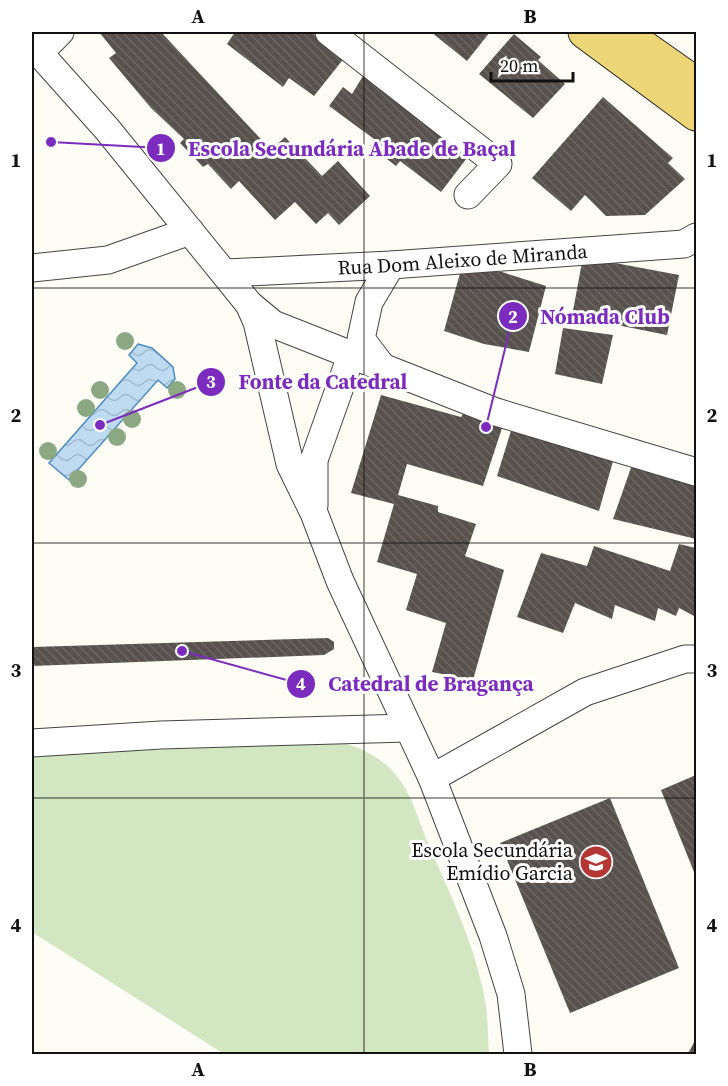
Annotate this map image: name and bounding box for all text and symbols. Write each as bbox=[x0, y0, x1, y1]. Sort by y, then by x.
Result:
text: A bbox=[191, 2, 205, 30]
text: B bbox=[523, 2, 537, 30]
scale bar bbox=[491, 45, 574, 83]
text: 20 m bbox=[500, 53, 538, 78]
callout: Escola Secundária Abade de Baçal bbox=[146, 129, 528, 168]
text: Escola Secundária Abade de Baçal bbox=[188, 134, 516, 163]
text: 1 bbox=[156, 136, 166, 161]
text: 1 bbox=[11, 146, 21, 174]
text: 1 bbox=[707, 146, 717, 174]
street label: Rua Dom Aleixo de Miranda bbox=[337, 237, 589, 282]
callout: Nómada Club bbox=[498, 297, 682, 336]
text: Nómada Club bbox=[540, 302, 670, 331]
text: 2 bbox=[508, 304, 518, 329]
callout: Fonte da Catedral bbox=[196, 362, 419, 401]
text: Fonte da Catedral bbox=[239, 367, 408, 396]
text: 3 bbox=[206, 369, 216, 394]
text: 2 bbox=[11, 401, 22, 429]
text: 2 bbox=[707, 401, 718, 429]
text: 3 bbox=[11, 656, 22, 684]
text: 3 bbox=[707, 656, 718, 684]
callout: Catedral de Bragança bbox=[286, 664, 546, 703]
text: Catedral de Bragança bbox=[328, 669, 535, 698]
text: 4 bbox=[296, 671, 306, 696]
place label: Escola Secundária Emídio Garcia bbox=[411, 836, 574, 887]
school or university icon: Escola Secundária Emídio Garcia bbox=[578, 844, 614, 880]
text: 4 bbox=[11, 911, 22, 939]
text: 4 bbox=[707, 911, 718, 939]
text: A bbox=[191, 1055, 205, 1083]
text: B bbox=[523, 1055, 537, 1083]

